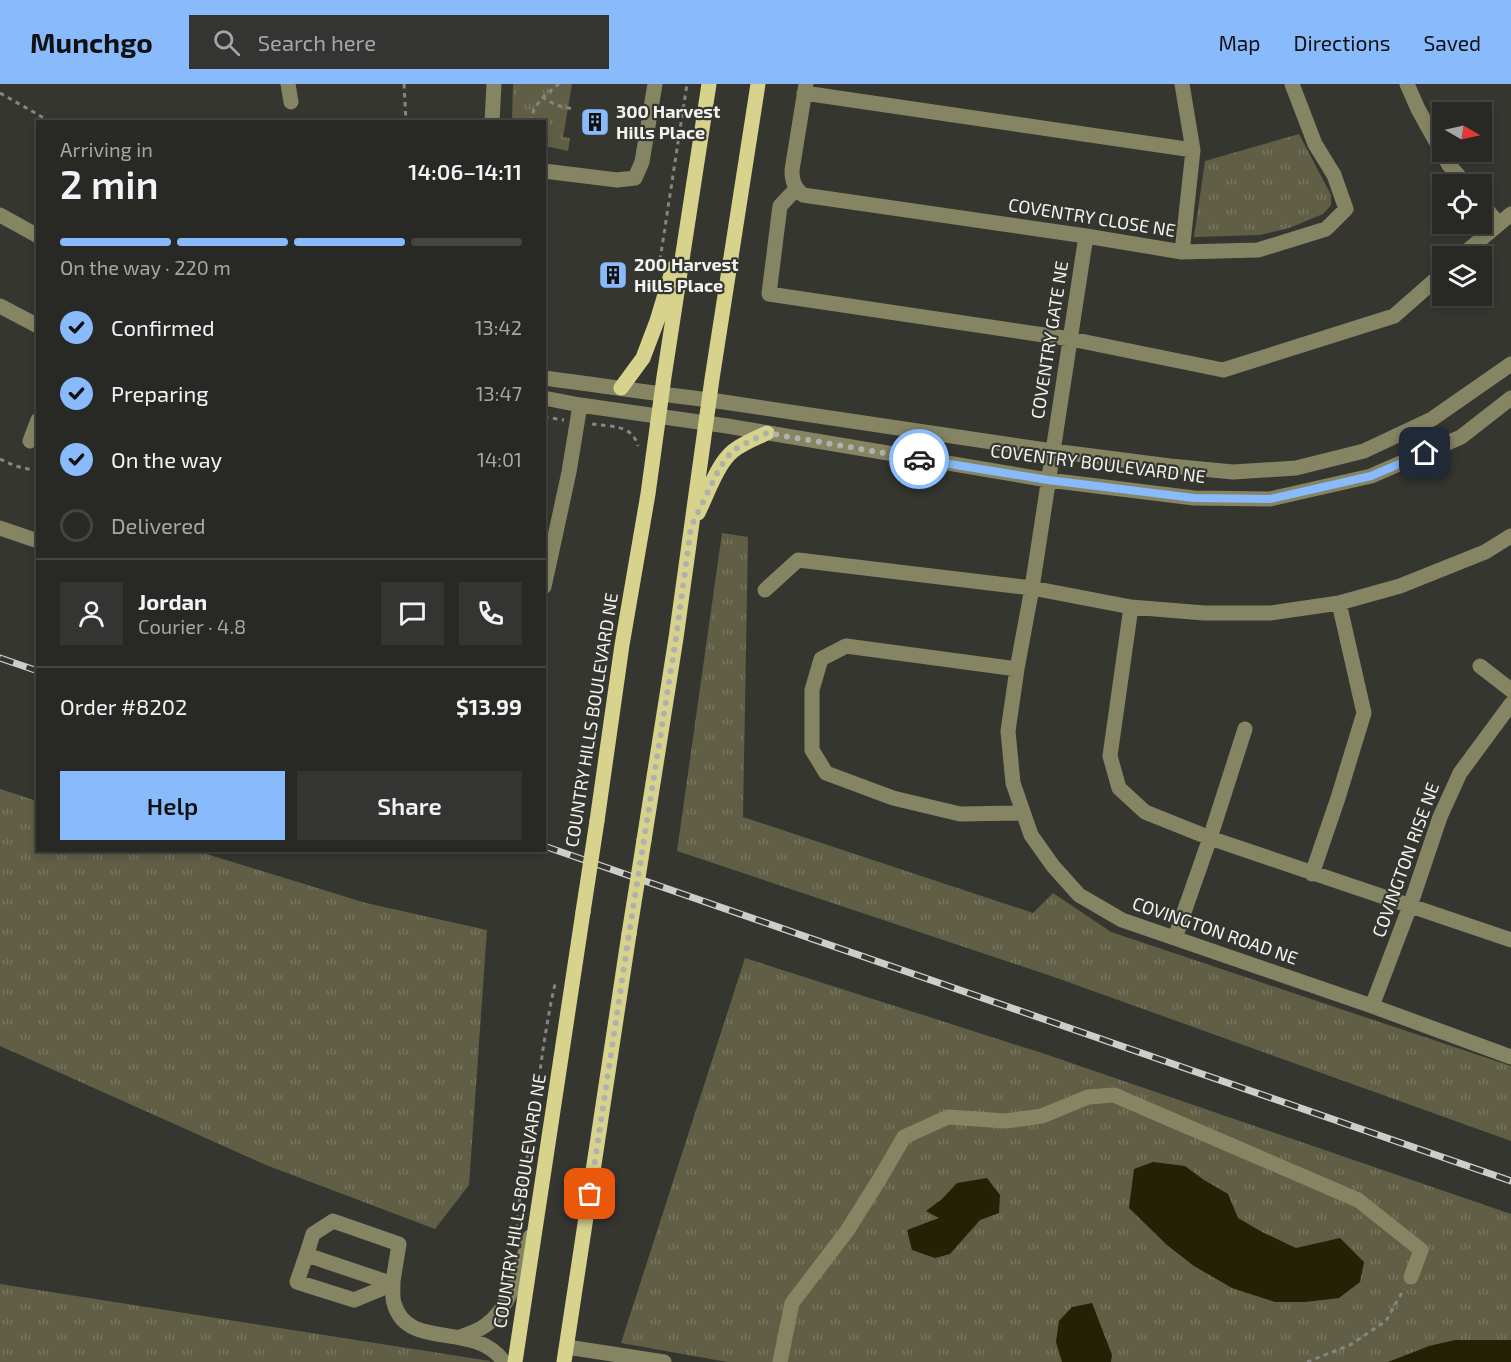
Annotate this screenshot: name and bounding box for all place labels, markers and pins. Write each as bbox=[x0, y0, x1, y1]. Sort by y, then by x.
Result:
place label: 300 Harvest Hills Place bbox=[616, 100, 721, 143]
building icon: 300 Harvest Hills Place bbox=[579, 106, 611, 138]
place label: 200 Harvest Hills Place bbox=[634, 253, 739, 296]
building icon: 200 Harvest Hills Place bbox=[597, 259, 629, 291]
pin bbox=[1399, 427, 1450, 478]
pin bbox=[564, 1168, 615, 1219]

